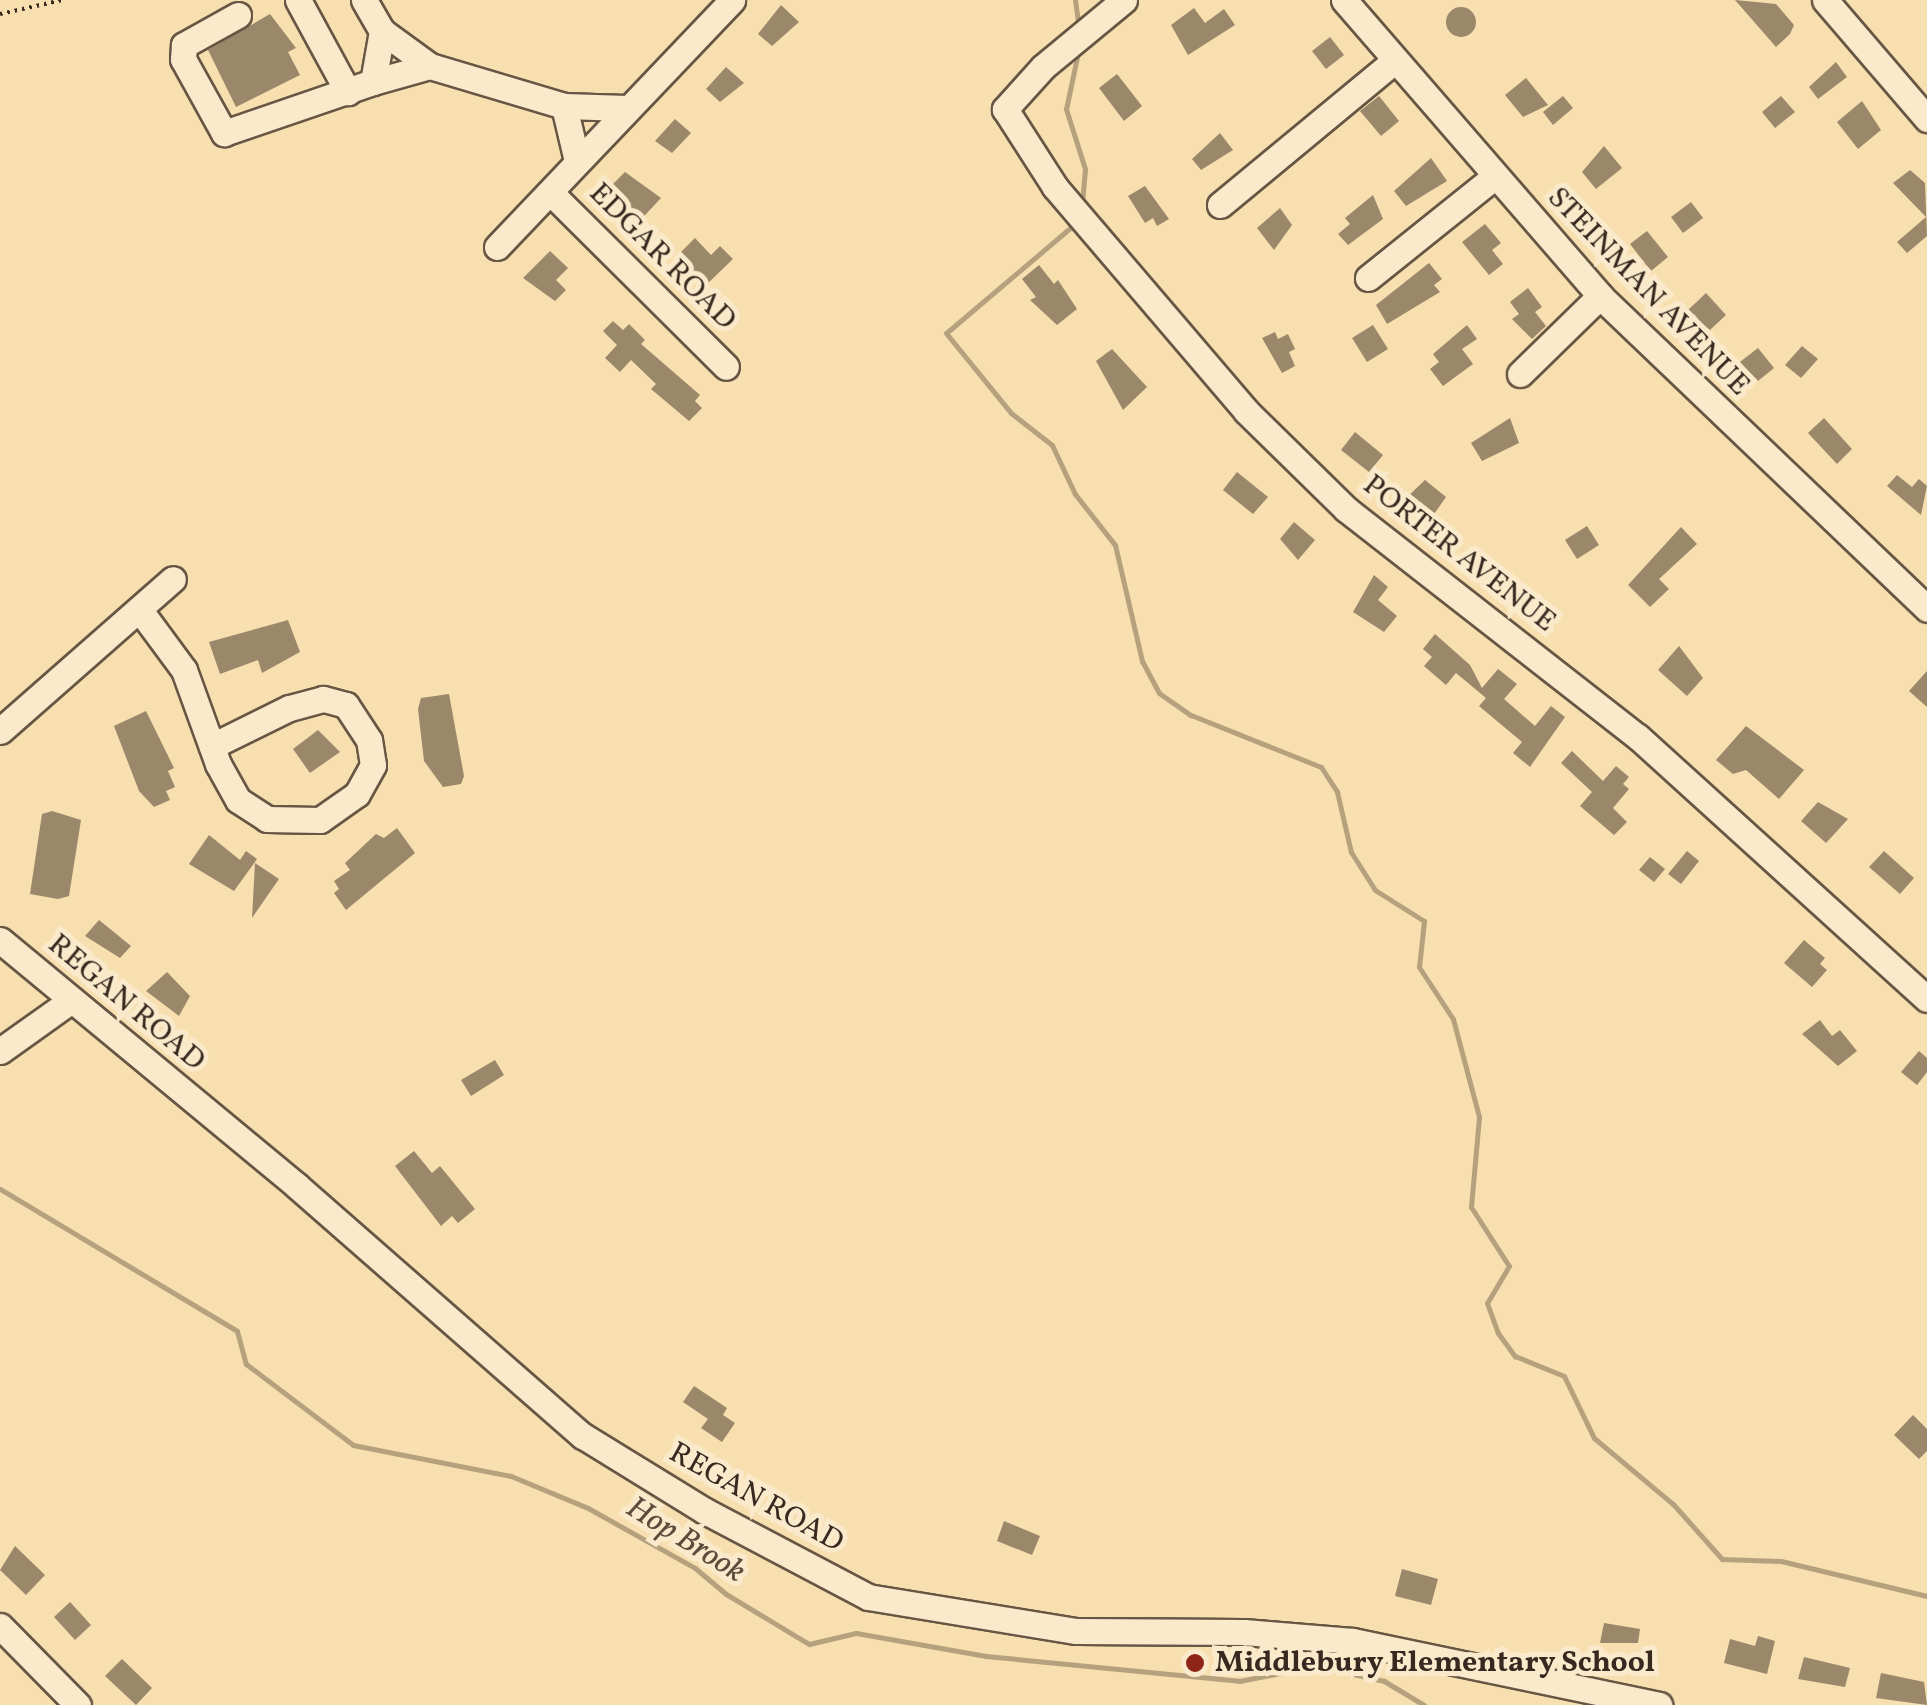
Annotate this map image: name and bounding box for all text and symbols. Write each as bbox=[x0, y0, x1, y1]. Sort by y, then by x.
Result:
street label: EDGAR ROAD bbox=[581, 176, 743, 338]
street label: STEINMAN AVENUE bbox=[1539, 180, 1757, 404]
street label: PORTER AVENUE bbox=[1355, 468, 1563, 640]
street label: REGAN ROAD bbox=[40, 927, 212, 1079]
street label: REGAN ROAD bbox=[663, 1435, 849, 1561]
water label: Hop Brook bbox=[618, 1489, 752, 1593]
place label: Middlebury Elementary School bbox=[1215, 1645, 1656, 1681]
marker: Middlebury Elementary School bbox=[1184, 1652, 1206, 1674]

